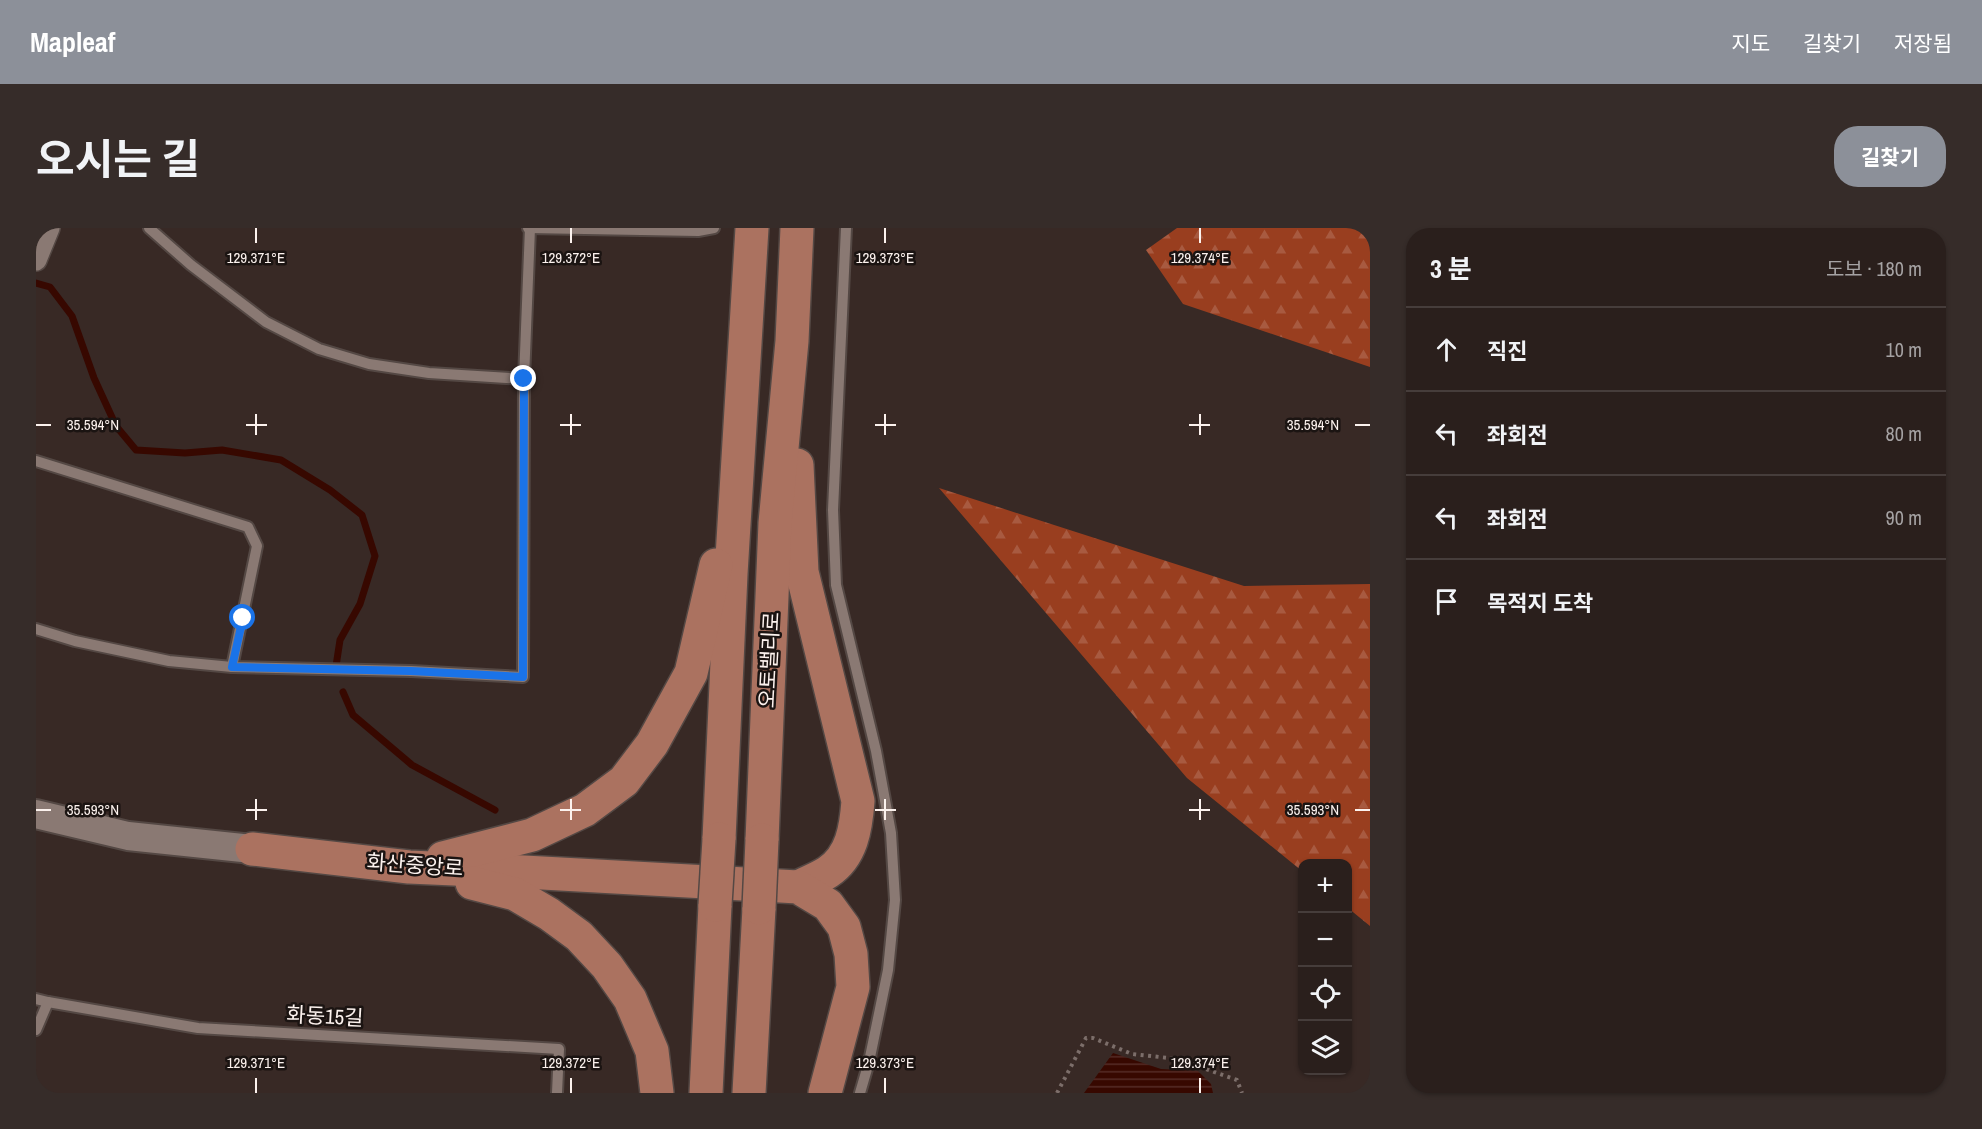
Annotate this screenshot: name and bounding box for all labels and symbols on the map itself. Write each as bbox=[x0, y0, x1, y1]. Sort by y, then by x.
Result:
text: 129.371°E bbox=[227, 247, 285, 268]
text: 129.372°E bbox=[542, 247, 600, 268]
text: 129.373°E bbox=[856, 247, 914, 268]
text: 129.374°E bbox=[1171, 247, 1229, 268]
route end bbox=[510, 365, 536, 391]
text: 35.594°N bbox=[67, 414, 119, 435]
text: 35.594°N bbox=[1287, 414, 1339, 435]
route start bbox=[229, 604, 255, 630]
street label: 오토밸리로 bbox=[752, 611, 786, 709]
text: 35.593°N bbox=[67, 799, 119, 820]
text: 35.593°N bbox=[1287, 799, 1339, 820]
street label: 화산중앙로 bbox=[366, 847, 464, 883]
street label: 화동15길 bbox=[286, 1000, 364, 1032]
text: 129.371°E bbox=[227, 1052, 285, 1073]
text: 129.372°E bbox=[542, 1052, 600, 1073]
text: 129.373°E bbox=[856, 1052, 914, 1073]
text: 129.374°E bbox=[1171, 1052, 1229, 1073]

